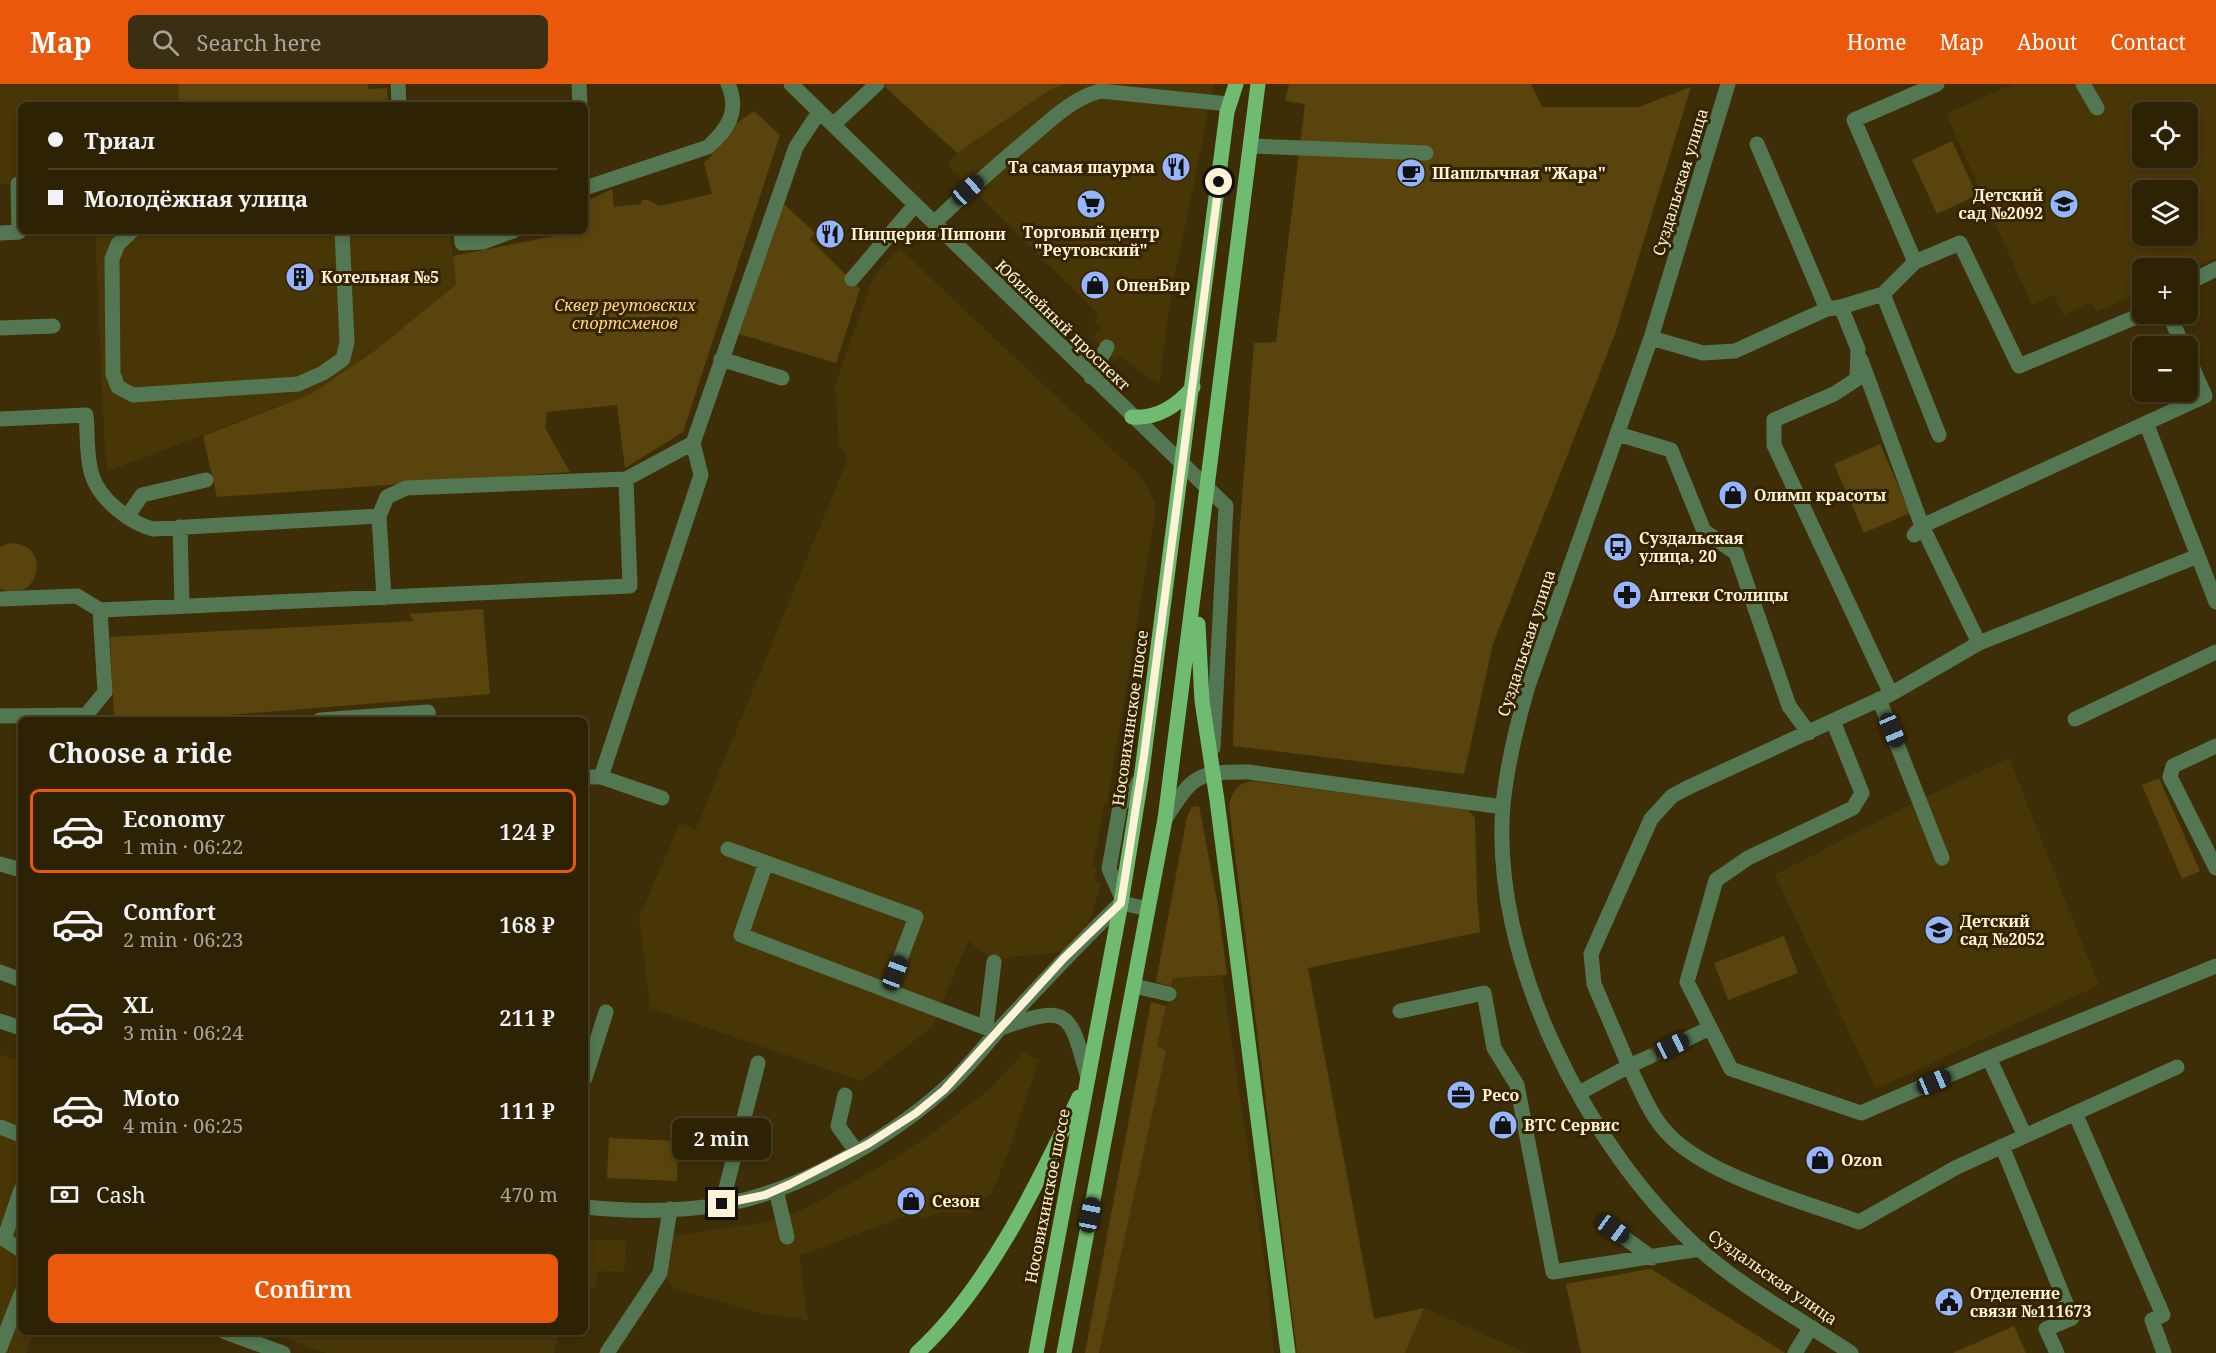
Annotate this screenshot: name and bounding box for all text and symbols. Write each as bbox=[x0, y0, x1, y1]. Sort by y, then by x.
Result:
search box bbox=[128, 15, 548, 69]
text: Map bbox=[30, 23, 92, 61]
icon: search bbox=[149, 26, 182, 59]
text: Search here bbox=[197, 27, 321, 57]
text: Home bbox=[1847, 28, 1907, 56]
text: Map bbox=[1940, 28, 1984, 56]
text: About bbox=[2017, 28, 2078, 56]
text: Contact bbox=[2111, 28, 2186, 56]
map controls bbox=[2132, 102, 2198, 402]
button: locate bbox=[2132, 102, 2198, 168]
street label: Суздальская улица bbox=[1647, 106, 1713, 258]
text: Триал bbox=[84, 125, 155, 155]
restaurant icon: Та самая шаурма bbox=[1160, 151, 1192, 183]
place label: Та самая шаурма bbox=[1008, 156, 1155, 178]
cafe icon: Шашлычная "Жара" bbox=[1395, 157, 1427, 189]
place label: Шашлычная "Жара" bbox=[1432, 162, 1606, 184]
route start bbox=[1205, 168, 1232, 195]
car bbox=[949, 171, 987, 209]
button: layers bbox=[2132, 180, 2198, 246]
text: Молодёжная улица bbox=[84, 183, 308, 213]
place label: Детский сад №2092 bbox=[1958, 184, 2043, 224]
supermarket icon: Торговый центр "Реутовский" bbox=[1075, 188, 1107, 220]
school or university icon: Детский сад №2092 bbox=[2048, 188, 2080, 220]
restaurant icon: Пиццерия Пипони bbox=[814, 218, 846, 250]
place label: Торговый центр "Реутовский" bbox=[1023, 221, 1160, 261]
place label: Пиццерия Пипони bbox=[851, 223, 1006, 245]
street label: Юбилейный проспект bbox=[991, 255, 1136, 396]
button: + bbox=[2132, 258, 2198, 324]
building icon: Котельная №5 bbox=[284, 261, 316, 293]
place label: Котельная №5 bbox=[321, 266, 439, 288]
shop icon: ОпенБир bbox=[1079, 269, 1111, 301]
place label: ОпенБир bbox=[1116, 274, 1190, 296]
park label: Сквер реутовских спортсменов bbox=[554, 294, 696, 334]
button: − bbox=[2132, 336, 2198, 402]
shop icon: Олимп красоты bbox=[1717, 479, 1749, 511]
place label: Олимп красоты bbox=[1754, 484, 1886, 506]
place label: Суздальская улица, 20 bbox=[1639, 527, 1744, 567]
bus stop icon: Суздальская улица, 20 bbox=[1602, 531, 1634, 563]
street label: Суздальская улица bbox=[1492, 567, 1560, 719]
pharmacy icon: Аптеки Столицы bbox=[1611, 579, 1643, 611]
place label: Аптеки Столицы bbox=[1648, 584, 1788, 606]
street label: Носовихинское шоссе bbox=[1107, 629, 1153, 807]
car bbox=[1877, 710, 1907, 750]
text: Choose a ride bbox=[48, 734, 233, 771]
text: Economy bbox=[123, 803, 225, 833]
icon: car bbox=[51, 804, 105, 858]
text: 124 ₽ bbox=[499, 816, 555, 846]
text: 1 min · 06:22 bbox=[123, 833, 243, 860]
text: Comfort bbox=[123, 896, 216, 926]
icon: car bbox=[51, 897, 105, 951]
text: 168 ₽ bbox=[499, 909, 555, 939]
place label: Детский сад №2052 bbox=[1960, 910, 2045, 950]
school or university icon: Детский сад №2052 bbox=[1923, 914, 1955, 946]
text: 2 min · 06:23 bbox=[123, 926, 243, 953]
car bbox=[880, 953, 910, 993]
text: XL bbox=[123, 989, 154, 1019]
icon: car bbox=[51, 990, 105, 1044]
text: 211 ₽ bbox=[499, 1002, 555, 1032]
text: 3 min · 06:24 bbox=[123, 1019, 243, 1046]
car bbox=[1652, 1030, 1692, 1062]
car bbox=[1914, 1067, 1954, 1097]
office icon: Ресо bbox=[1445, 1079, 1477, 1111]
text: Moto bbox=[123, 1082, 180, 1112]
icon: car bbox=[51, 1083, 105, 1137]
place label: Ресо bbox=[1482, 1084, 1520, 1106]
text: 111 ₽ bbox=[499, 1095, 555, 1125]
street label: Носовихинское шоссе bbox=[1019, 1107, 1075, 1285]
shop icon: ВТС Сервис bbox=[1487, 1109, 1519, 1141]
text: 4 min · 06:25 bbox=[123, 1112, 243, 1139]
place label: ВТС Сервис bbox=[1524, 1114, 1619, 1136]
callout: 2 min bbox=[672, 1117, 771, 1159]
text: 2 min bbox=[694, 1125, 749, 1152]
shop icon: Ozon bbox=[1804, 1144, 1836, 1176]
place label: Ozon bbox=[1841, 1149, 1883, 1171]
icon: cash bbox=[48, 1178, 81, 1211]
text: Cash bbox=[96, 1179, 146, 1209]
text: 470 m bbox=[500, 1181, 558, 1208]
shop icon: Сезон bbox=[895, 1185, 927, 1217]
route end bbox=[708, 1190, 735, 1217]
place label: Сезон bbox=[932, 1190, 980, 1212]
car bbox=[1078, 1196, 1102, 1234]
car bbox=[1593, 1211, 1633, 1247]
street label: Суздальская улица bbox=[1704, 1224, 1842, 1330]
button: Confirm bbox=[48, 1254, 558, 1323]
place label: Отделение связи №111673 bbox=[1970, 1282, 2092, 1322]
public building icon: Отделение связи №111673 bbox=[1933, 1286, 1965, 1318]

